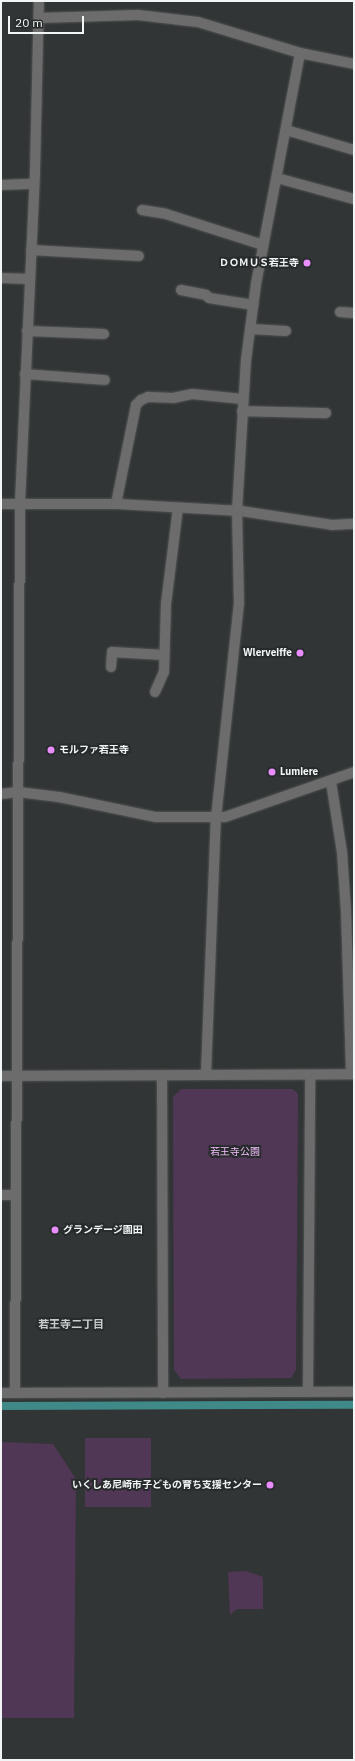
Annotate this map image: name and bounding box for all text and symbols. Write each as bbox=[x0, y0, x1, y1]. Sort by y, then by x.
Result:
scale bar bbox=[10, 8, 86, 34]
text: 20 m bbox=[15, 15, 43, 30]
place label: ＤＯＭＵＳ若王寺 bbox=[219, 257, 299, 269]
marker: ＤＯＭＵＳ若王寺 bbox=[302, 258, 312, 268]
place label: Wlerveiffe bbox=[243, 647, 292, 659]
marker: Wlerveiffe bbox=[295, 648, 305, 658]
place label: モルファ若王寺 bbox=[59, 744, 129, 756]
marker: モルファ若王寺 bbox=[46, 745, 56, 755]
place label: Lumiere bbox=[280, 766, 318, 778]
marker: Lumiere bbox=[267, 767, 277, 777]
park label: 若王寺公園 bbox=[210, 1146, 260, 1158]
place label: グランデージ園田 bbox=[63, 1224, 143, 1236]
marker: グランデージ園田 bbox=[50, 1225, 60, 1235]
district label: 若王寺二丁目 bbox=[38, 1317, 104, 1331]
place label: いくしあ尼崎市子どもの育ち支援センター bbox=[72, 1479, 262, 1491]
marker: いくしあ尼崎市子どもの育ち支援センター bbox=[265, 1480, 275, 1490]

